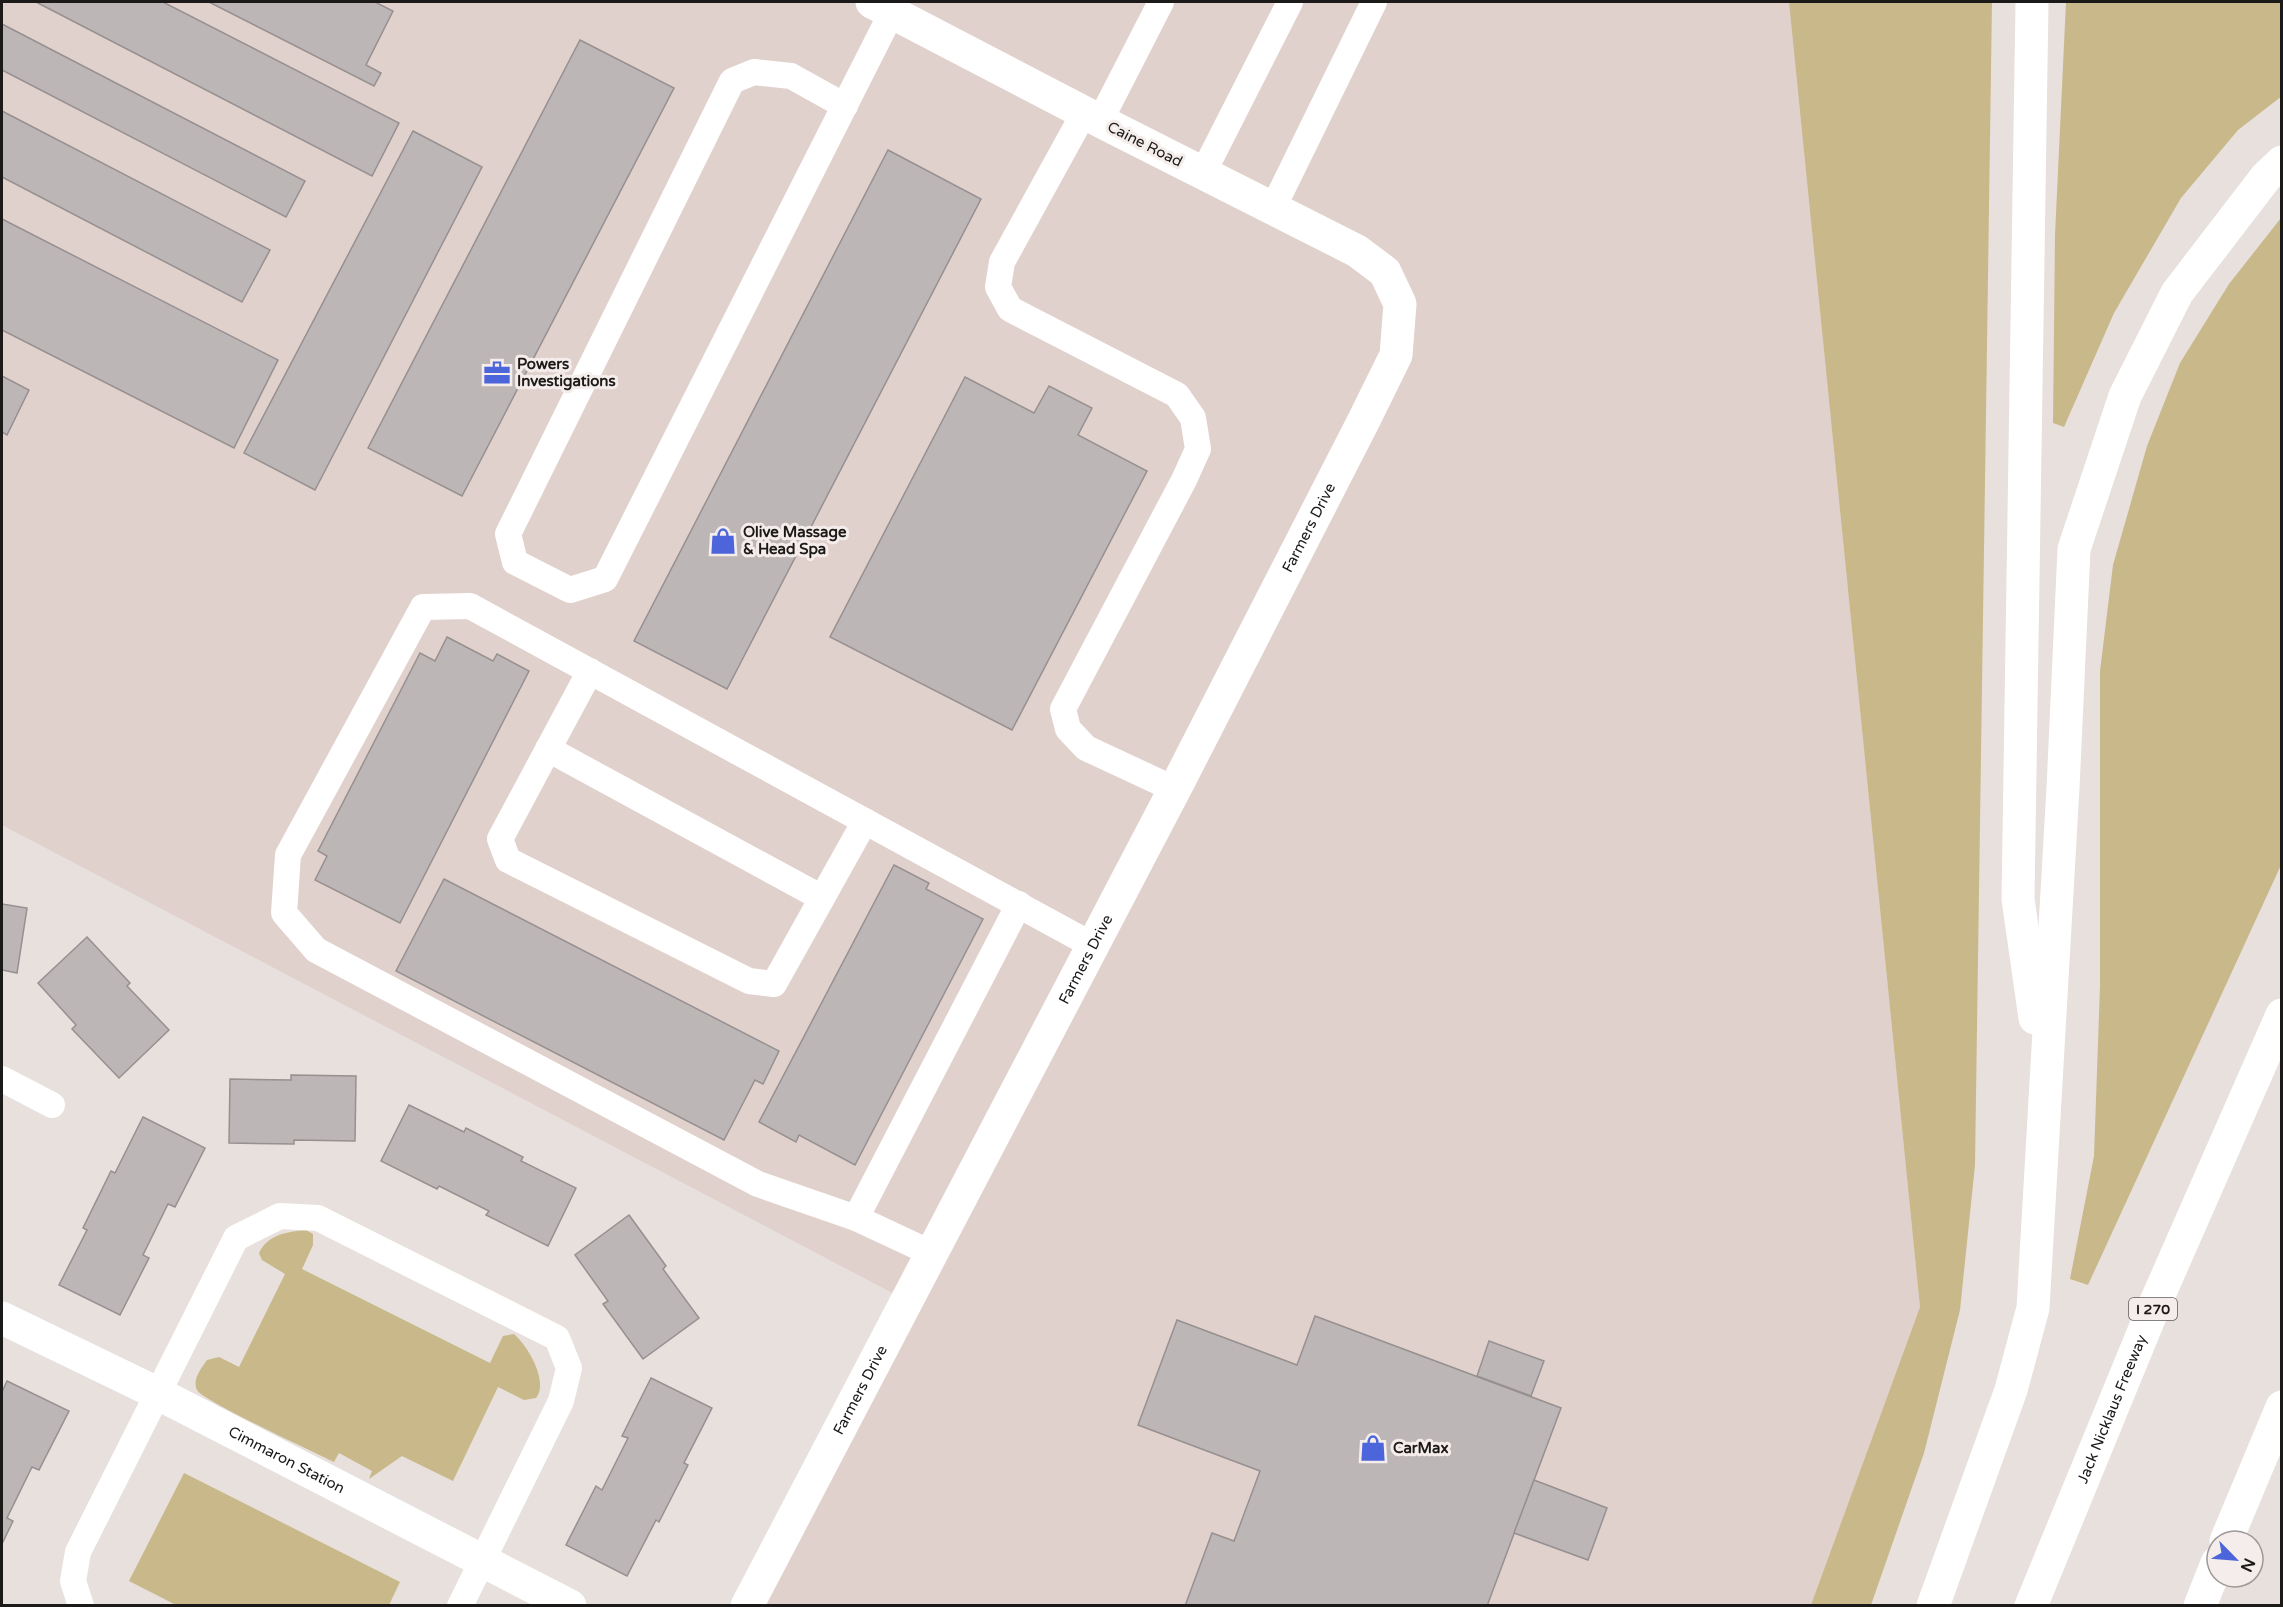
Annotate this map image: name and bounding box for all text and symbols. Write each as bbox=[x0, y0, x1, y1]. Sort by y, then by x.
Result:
street label: Caine Road bbox=[1104, 117, 1186, 171]
place label: Powers Investigations bbox=[517, 355, 616, 391]
office icon: Powers Investigations bbox=[482, 358, 512, 388]
street label: Farmers Drive bbox=[1278, 480, 1339, 575]
place label: Olive Massage & Head Spa bbox=[743, 523, 847, 559]
shop icon: Olive Massage & Head Spa bbox=[708, 526, 738, 556]
street label: Farmers Drive bbox=[1055, 912, 1116, 1007]
road number: I 270 bbox=[2129, 1298, 2177, 1320]
street label: Jack Nicklaus Freeway bbox=[2073, 1332, 2150, 1486]
street label: Farmers Drive bbox=[829, 1342, 891, 1438]
street label: Cimmaron Station bbox=[225, 1422, 348, 1497]
shop icon: CarMax bbox=[1358, 1433, 1388, 1463]
place label: CarMax bbox=[1393, 1439, 1449, 1457]
north arrow bbox=[2205, 1529, 2265, 1589]
text: N bbox=[2236, 1555, 2259, 1575]

